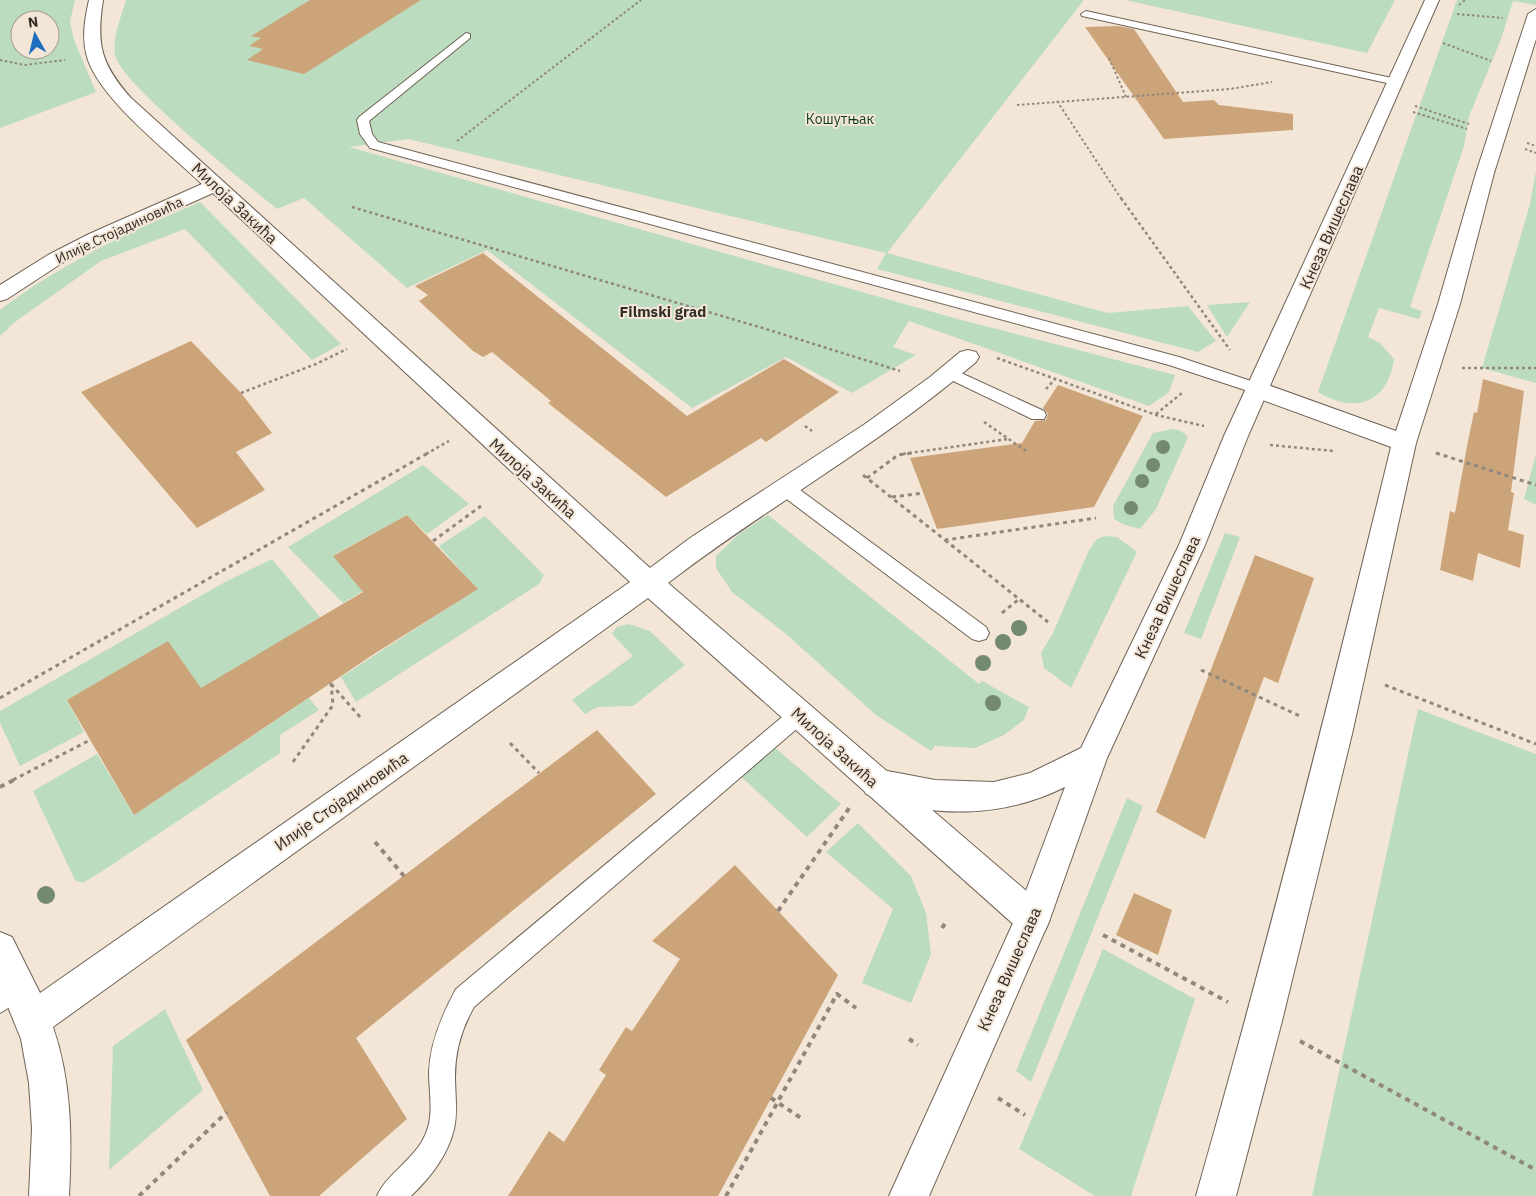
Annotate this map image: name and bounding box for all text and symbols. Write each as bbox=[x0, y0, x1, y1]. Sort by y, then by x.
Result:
north arrow bbox=[10, 10, 60, 60]
text: N bbox=[27, 13, 39, 32]
park label: Кошутњак bbox=[806, 110, 875, 128]
street label: Милоја Закића bbox=[188, 158, 283, 248]
street label: Кнеза Вишеслава bbox=[1295, 162, 1367, 292]
street label: Илије Стојадиновића bbox=[52, 192, 186, 268]
district label: Filmski grad bbox=[620, 302, 706, 321]
street label: Милоја Закића bbox=[485, 434, 581, 523]
street label: Кнеза Вишеслава bbox=[1130, 532, 1204, 662]
street label: Милоја Закића bbox=[787, 703, 883, 792]
street label: Илије Стојадиновића bbox=[270, 747, 412, 855]
street label: Кнеза Вишеслава bbox=[973, 904, 1045, 1034]

